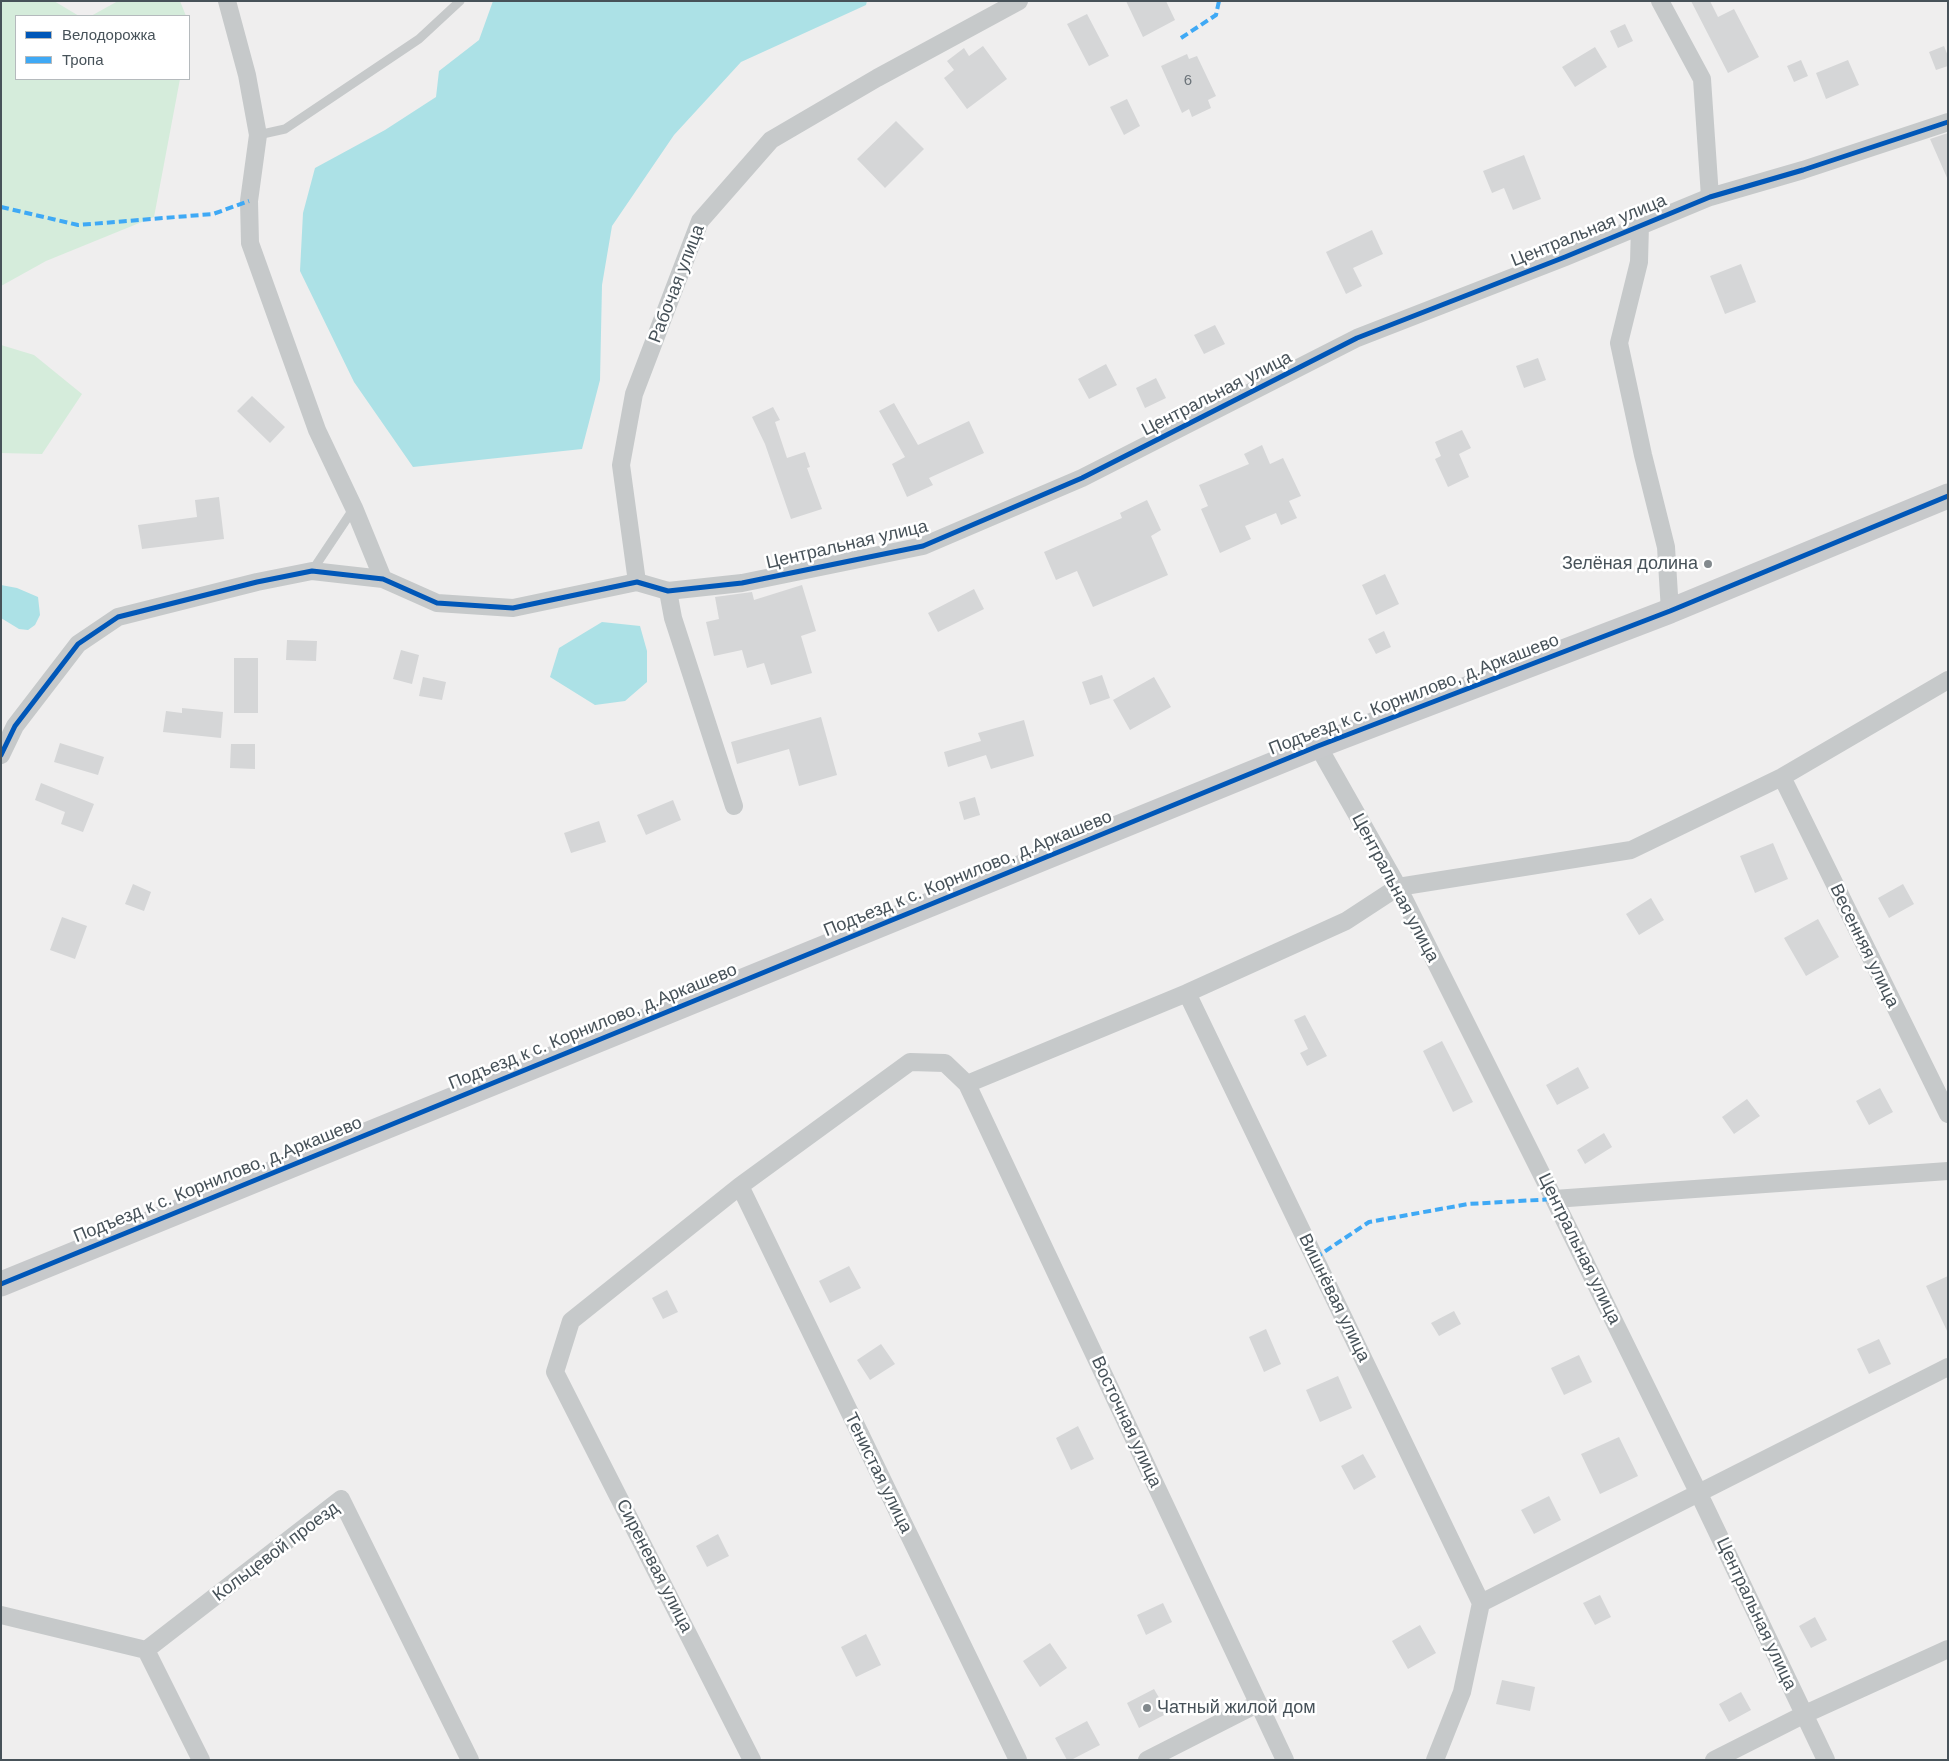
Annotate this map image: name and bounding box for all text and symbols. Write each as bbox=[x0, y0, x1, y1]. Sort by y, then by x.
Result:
legend bbox=[15, 15, 190, 80]
text: Велодорожка bbox=[62, 26, 156, 43]
text: Тропа bbox=[62, 51, 103, 68]
house number: 6 bbox=[1184, 72, 1192, 90]
street label: Центральная улица bbox=[1508, 190, 1670, 272]
street label: Рабочая улица bbox=[645, 222, 709, 346]
street label: Центральная улица bbox=[1138, 347, 1296, 441]
street label: Центральная улица bbox=[764, 516, 930, 574]
place label: Зелёная долина bbox=[1562, 553, 1698, 575]
marker: Зелёная долина bbox=[1702, 558, 1714, 570]
street label: Подъезд к с. Корнилово, д.Аркашево bbox=[1266, 630, 1562, 760]
street label: Подъезд к с. Корнилово, д.Аркашево bbox=[821, 806, 1115, 942]
street label: Центральная улица bbox=[1347, 810, 1443, 966]
street label: Весенняя улица bbox=[1825, 881, 1903, 1011]
street label: Подъезд к с. Корнилово, д.Аркашево bbox=[446, 959, 740, 1095]
street label: Подъезд к с. Корнилово, д.Аркашево bbox=[71, 1112, 365, 1248]
street label: Центральная улица bbox=[1533, 1170, 1625, 1328]
street label: Вишнёвая улица bbox=[1294, 1230, 1374, 1366]
street label: Восточная улица bbox=[1086, 1353, 1166, 1491]
street label: Тенистая улица bbox=[840, 1409, 916, 1537]
street label: Сиреневая улица bbox=[611, 1496, 697, 1636]
street label: Кольцевой проезд bbox=[209, 1498, 343, 1606]
street label: Центральная улица bbox=[1711, 1534, 1801, 1694]
place label: Чатный жилой дом bbox=[1157, 1697, 1316, 1719]
marker: Чатный жилой дом bbox=[1141, 1702, 1153, 1714]

